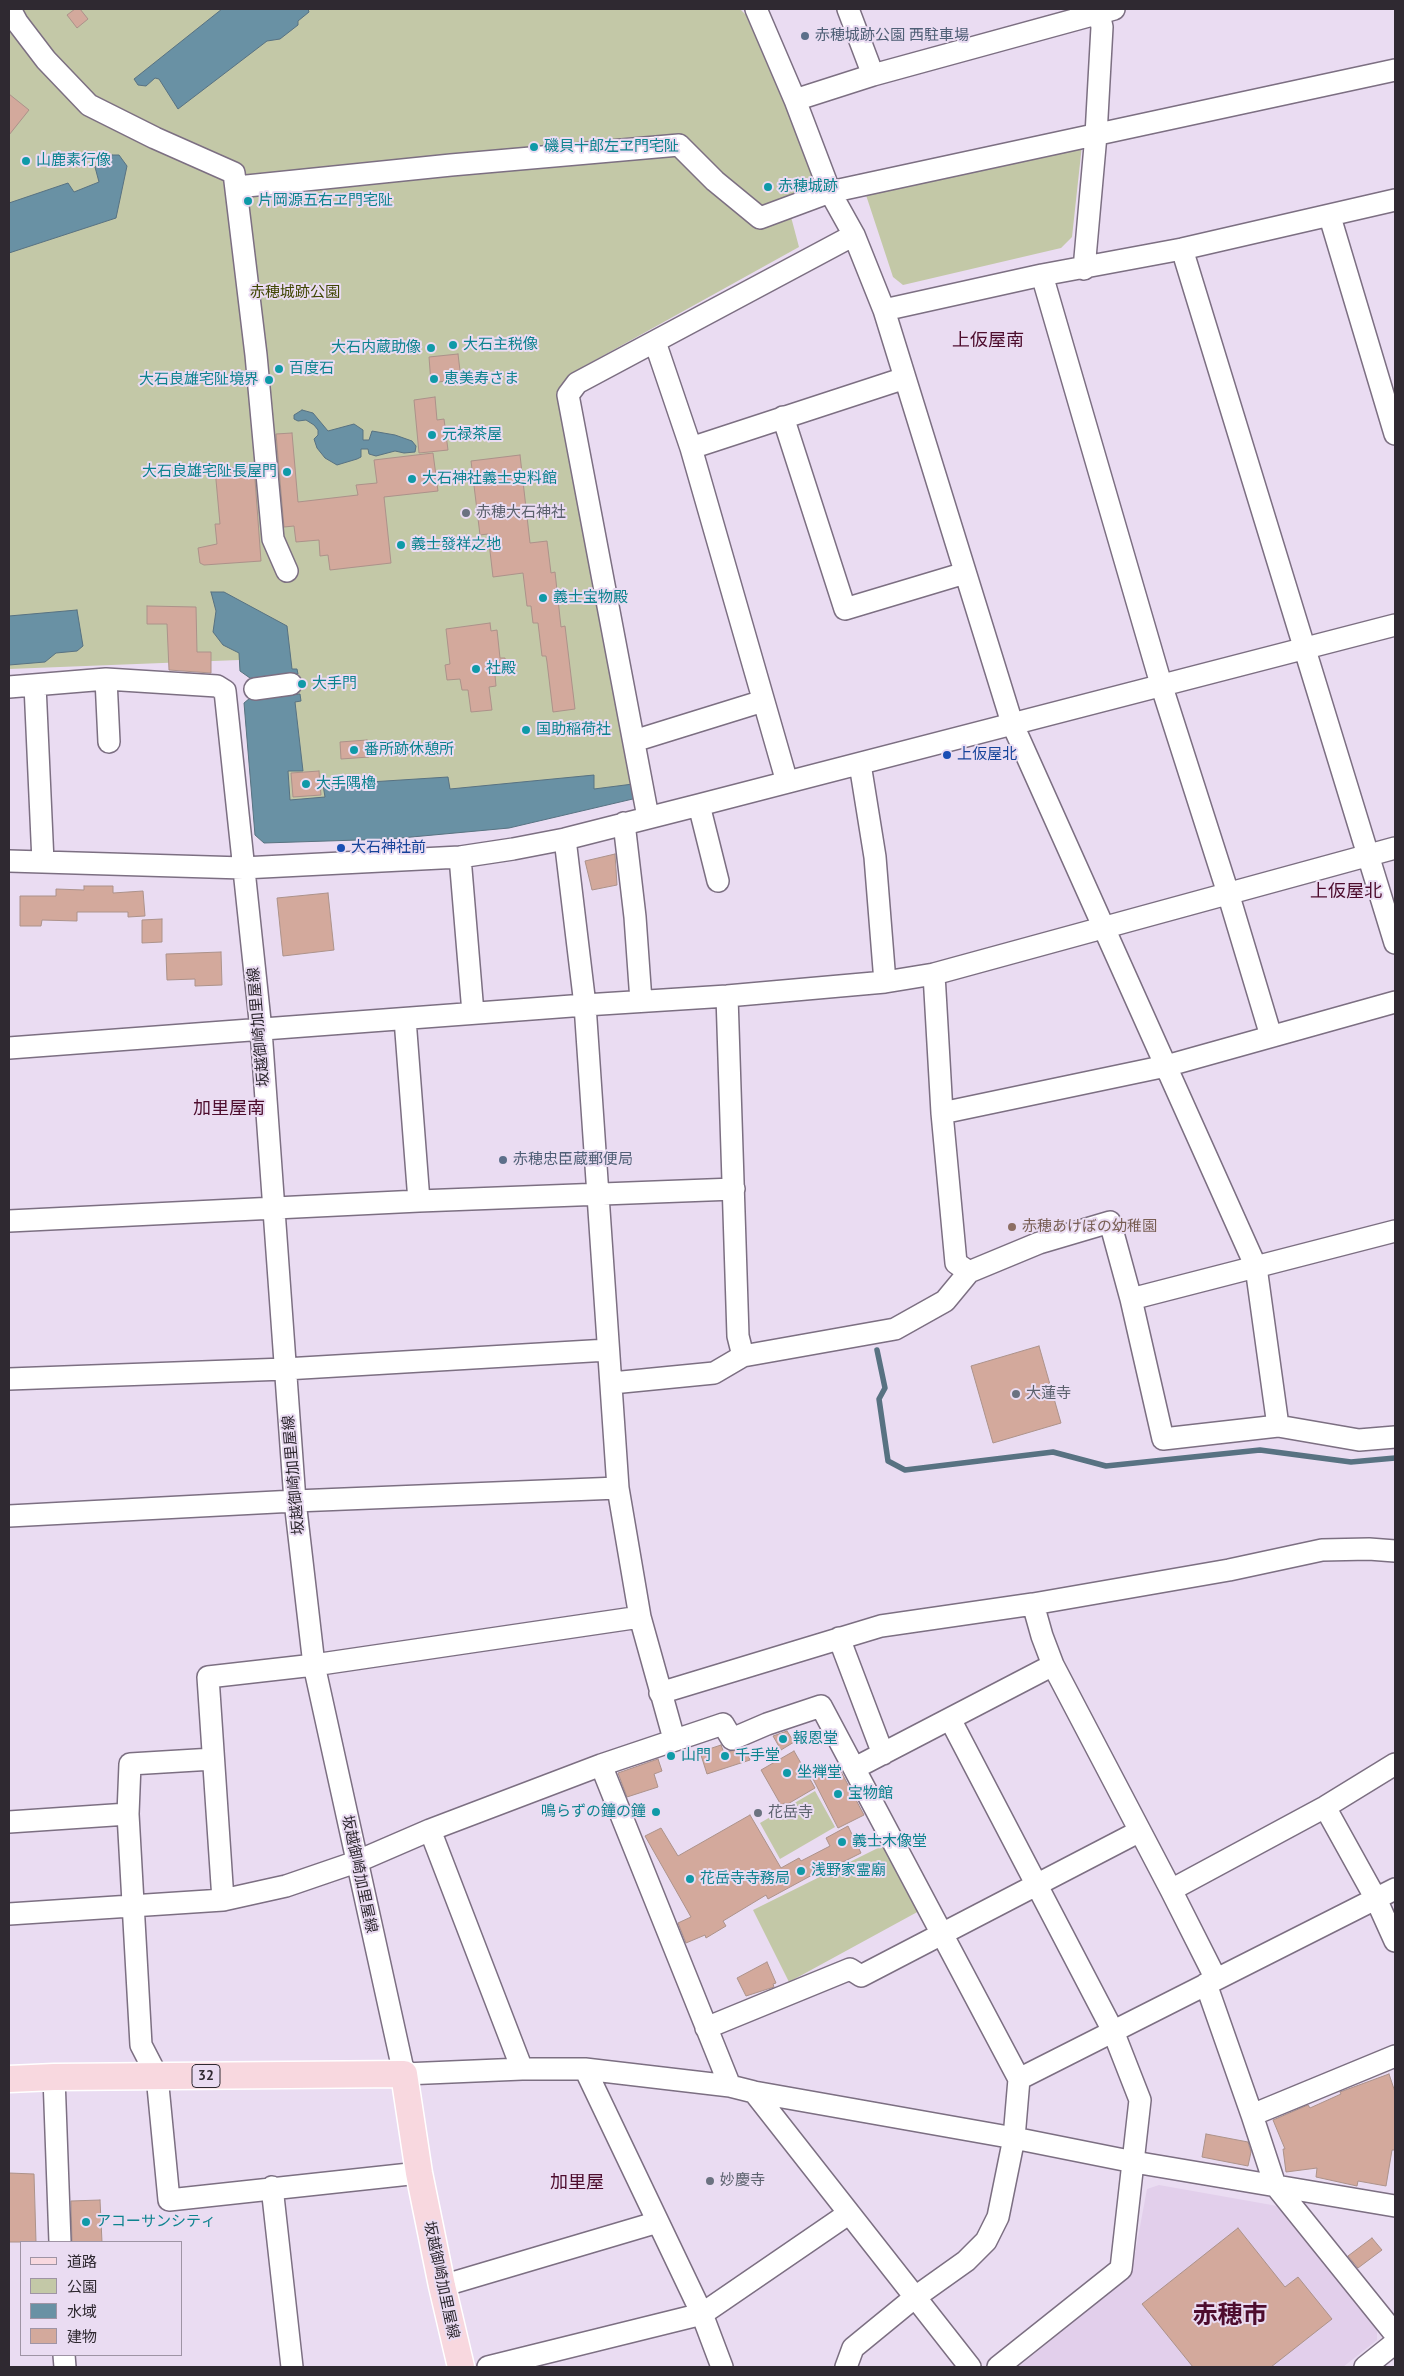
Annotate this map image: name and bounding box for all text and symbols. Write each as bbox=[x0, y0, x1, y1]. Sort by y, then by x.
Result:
place label: 赤穂城跡公園 西駐車場 bbox=[815, 27, 969, 45]
marker: 赤穂城跡公園 西駐車場 bbox=[799, 30, 811, 42]
place label: 磯貝十郎左ヱ門宅阯 bbox=[544, 138, 679, 156]
marker: 磯貝十郎左ヱ門宅阯 bbox=[528, 141, 540, 153]
place label: 山鹿素行像 bbox=[36, 152, 111, 170]
marker: 山鹿素行像 bbox=[20, 155, 32, 167]
place label: 赤穂城跡 bbox=[778, 178, 838, 196]
marker: 赤穂城跡 bbox=[762, 181, 774, 193]
place label: 片岡源五右ヱ門宅阯 bbox=[258, 192, 393, 210]
marker: 片岡源五右ヱ門宅阯 bbox=[242, 195, 254, 207]
park label: 赤穂城跡公園 bbox=[250, 284, 340, 302]
district label: 上仮屋南 bbox=[952, 330, 1024, 352]
place label: 大石主税像 bbox=[463, 336, 538, 354]
place label: 大石内蔵助像 bbox=[331, 339, 421, 357]
marker: 大石主税像 bbox=[447, 339, 459, 351]
marker: 大石内蔵助像 bbox=[425, 342, 437, 354]
place label: 百度石 bbox=[289, 360, 334, 378]
marker: 百度石 bbox=[273, 363, 285, 375]
place label: 恵美寿さま bbox=[444, 370, 519, 388]
place label: 大石良雄宅阯境界 bbox=[139, 371, 259, 389]
marker: 恵美寿さま bbox=[428, 373, 440, 385]
marker: 大石良雄宅阯境界 bbox=[263, 374, 275, 386]
place label: 元禄茶屋 bbox=[442, 426, 502, 444]
marker: 元禄茶屋 bbox=[426, 429, 438, 441]
place label: 大石良雄宅阯長屋門 bbox=[142, 463, 277, 481]
marker: 大石良雄宅阯長屋門 bbox=[281, 466, 293, 478]
place label: 大石神社義士史料館 bbox=[422, 470, 557, 488]
marker: 大石神社義士史料館 bbox=[406, 473, 418, 485]
place label: 赤穂大石神社 bbox=[476, 504, 566, 522]
marker: 赤穂大石神社 bbox=[460, 507, 472, 519]
place label: 義士發祥之地 bbox=[411, 536, 501, 554]
marker: 義士發祥之地 bbox=[395, 539, 407, 551]
place label: 義士宝物殿 bbox=[553, 589, 628, 607]
marker: 義士宝物殿 bbox=[537, 592, 549, 604]
place label: 社殿 bbox=[486, 660, 516, 678]
marker: 社殿 bbox=[470, 663, 482, 675]
place label: 大手門 bbox=[312, 675, 357, 693]
marker: 大手門 bbox=[296, 678, 308, 690]
place label: 国助稲荷社 bbox=[536, 721, 611, 739]
marker: 国助稲荷社 bbox=[520, 724, 532, 736]
place label: 番所跡休憩所 bbox=[364, 741, 454, 759]
marker: 番所跡休憩所 bbox=[348, 744, 360, 756]
place label: 上仮屋北 bbox=[957, 746, 1017, 764]
marker: 上仮屋北 bbox=[941, 749, 953, 761]
place label: 大手隅櫓 bbox=[316, 775, 376, 793]
marker: 大手隅櫓 bbox=[300, 778, 312, 790]
place label: 大石神社前 bbox=[351, 839, 426, 857]
marker: 大石神社前 bbox=[335, 842, 347, 854]
district label: 上仮屋北 bbox=[1310, 881, 1382, 903]
street label: 坂越御崎加里屋線 bbox=[245, 966, 273, 1088]
district label: 加里屋南 bbox=[193, 1098, 265, 1120]
place label: 赤穂忠臣蔵郵便局 bbox=[513, 1151, 633, 1169]
marker: 赤穂忠臣蔵郵便局 bbox=[497, 1154, 509, 1166]
place label: 赤穂あけぼの幼稚園 bbox=[1022, 1218, 1157, 1236]
marker: 赤穂あけぼの幼稚園 bbox=[1006, 1221, 1018, 1233]
place label: 大蓮寺 bbox=[1026, 1385, 1071, 1403]
marker: 大蓮寺 bbox=[1010, 1388, 1022, 1400]
street label: 坂越御崎加里屋線 bbox=[280, 1414, 308, 1536]
place label: 報恩堂 bbox=[793, 1730, 838, 1748]
marker: 報恩堂 bbox=[777, 1733, 789, 1745]
place label: 山門 bbox=[681, 1747, 711, 1765]
place label: 千手堂 bbox=[735, 1747, 780, 1765]
marker: 山門 bbox=[665, 1750, 677, 1762]
marker: 千手堂 bbox=[719, 1750, 731, 1762]
place label: 坐禅堂 bbox=[797, 1764, 842, 1782]
marker: 坐禅堂 bbox=[781, 1767, 793, 1779]
place label: 宝物館 bbox=[848, 1785, 893, 1803]
marker: 宝物館 bbox=[832, 1788, 844, 1800]
place label: 鳴らずの鐘の鐘 bbox=[541, 1803, 646, 1821]
place label: 花岳寺 bbox=[768, 1804, 813, 1822]
marker: 鳴らずの鐘の鐘 bbox=[650, 1806, 662, 1818]
marker: 花岳寺 bbox=[752, 1807, 764, 1819]
street label: 坂越御崎加里屋線 bbox=[338, 1813, 380, 1935]
place label: 義士木像堂 bbox=[852, 1833, 927, 1851]
marker: 義士木像堂 bbox=[836, 1836, 848, 1848]
place label: 浅野家霊廟 bbox=[811, 1862, 886, 1880]
marker: 浅野家霊廟 bbox=[795, 1865, 807, 1877]
place label: 花岳寺寺務局 bbox=[700, 1870, 790, 1888]
marker: 花岳寺寺務局 bbox=[684, 1873, 696, 1885]
road number: 32 bbox=[192, 2064, 220, 2088]
district label: 加里屋 bbox=[550, 2172, 604, 2194]
place label: 妙慶寺 bbox=[720, 2172, 765, 2190]
marker: 妙慶寺 bbox=[704, 2175, 716, 2187]
place label: アコーサンシティ bbox=[96, 2213, 216, 2231]
marker: アコーサンシティ bbox=[80, 2216, 92, 2228]
street label: 坂越御崎加里屋線 bbox=[420, 2219, 462, 2341]
legend bbox=[20, 2241, 182, 2356]
text: 道路 bbox=[67, 2252, 97, 2271]
text: 公園 bbox=[67, 2277, 97, 2296]
district label: 赤穂市 bbox=[1193, 2301, 1267, 2331]
text: 水域 bbox=[67, 2302, 97, 2321]
text: 建物 bbox=[67, 2327, 97, 2346]

